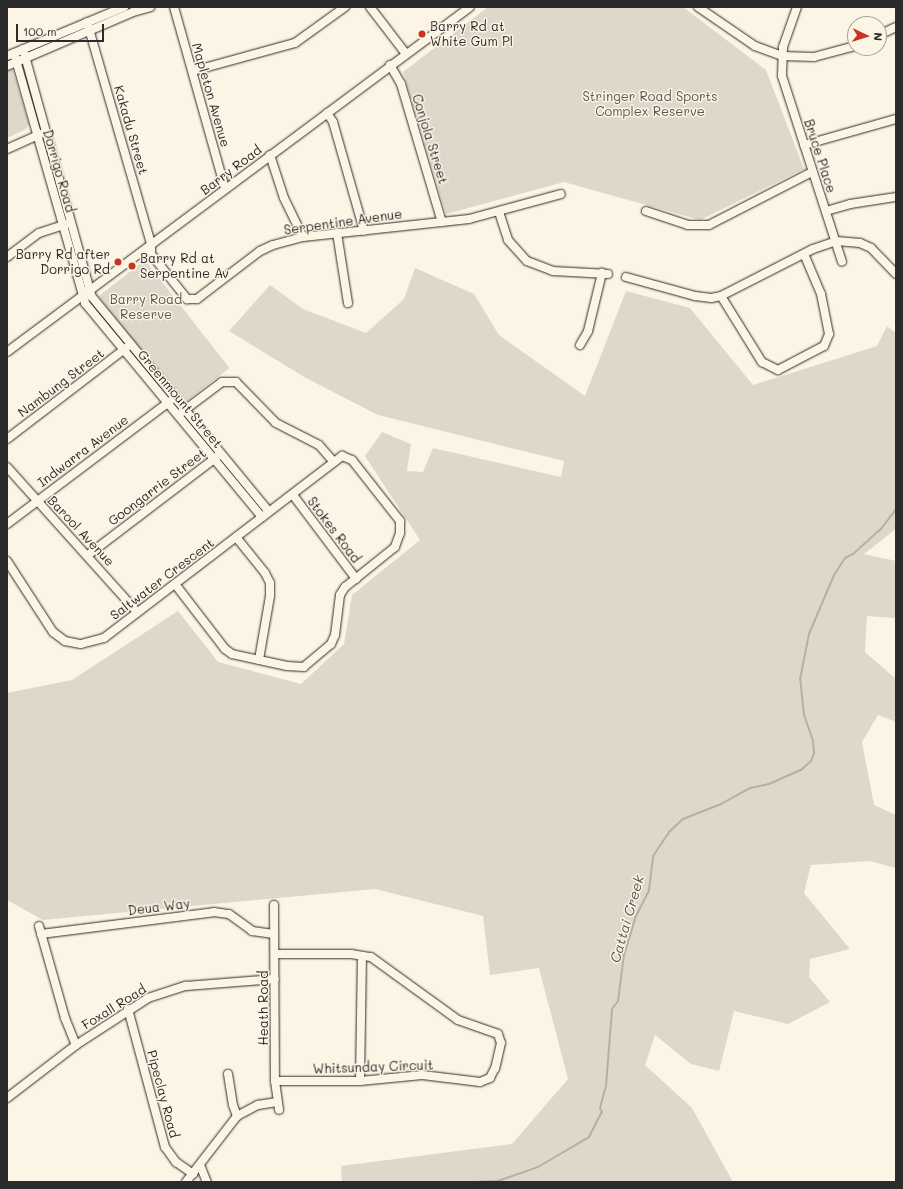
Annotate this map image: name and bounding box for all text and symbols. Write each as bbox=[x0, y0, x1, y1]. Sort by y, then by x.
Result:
scale bar bbox=[18, 16, 106, 42]
north arrow bbox=[847, 16, 887, 56]
place label: Barry Rd at White Gum Pl bbox=[430, 19, 513, 50]
text: 100 m bbox=[23, 23, 57, 39]
marker: Barry Rd at White Gum Pl bbox=[417, 29, 427, 39]
text: N bbox=[871, 32, 886, 41]
street label: Mapleton Avenue bbox=[189, 41, 233, 149]
street label: Kakadu Street bbox=[111, 84, 151, 176]
park label: Stringer Road Sports Complex Reserve bbox=[582, 89, 718, 120]
street label: Conjola Street bbox=[409, 92, 451, 186]
street label: Bruce Place bbox=[801, 117, 839, 195]
street label: Dorrigo Road bbox=[40, 128, 78, 214]
street label: Barry Road bbox=[197, 142, 265, 198]
street label: Serpentine Avenue bbox=[283, 206, 403, 238]
place label: Barry Rd after Dorrigo Rd bbox=[16, 247, 110, 278]
place label: Barry Rd at Serpentine Av bbox=[140, 251, 229, 282]
marker: Barry Rd after Dorrigo Rd bbox=[113, 257, 123, 267]
marker: Barry Rd at Serpentine Av bbox=[127, 261, 137, 271]
park label: Barry Road Reserve bbox=[110, 292, 182, 323]
street label: Nambung Street bbox=[15, 346, 107, 420]
street label: Greenmount Street bbox=[134, 347, 226, 451]
street label: Indwarra Avenue bbox=[35, 412, 131, 490]
street label: Goongarrie Street bbox=[105, 445, 209, 529]
street label: Barool Avenue bbox=[44, 493, 118, 569]
street label: Stokes Road bbox=[304, 494, 364, 566]
street label: Saltwater Crescent bbox=[107, 535, 217, 623]
water label: Cattai Creek bbox=[606, 873, 648, 965]
street label: Deua Way bbox=[127, 895, 191, 919]
street label: Heath Road bbox=[255, 970, 271, 1046]
street label: Foxall Road bbox=[79, 981, 149, 1033]
street label: Pipeclay Road bbox=[144, 1048, 182, 1140]
street label: Whitsunday Circuit bbox=[312, 1057, 434, 1077]

